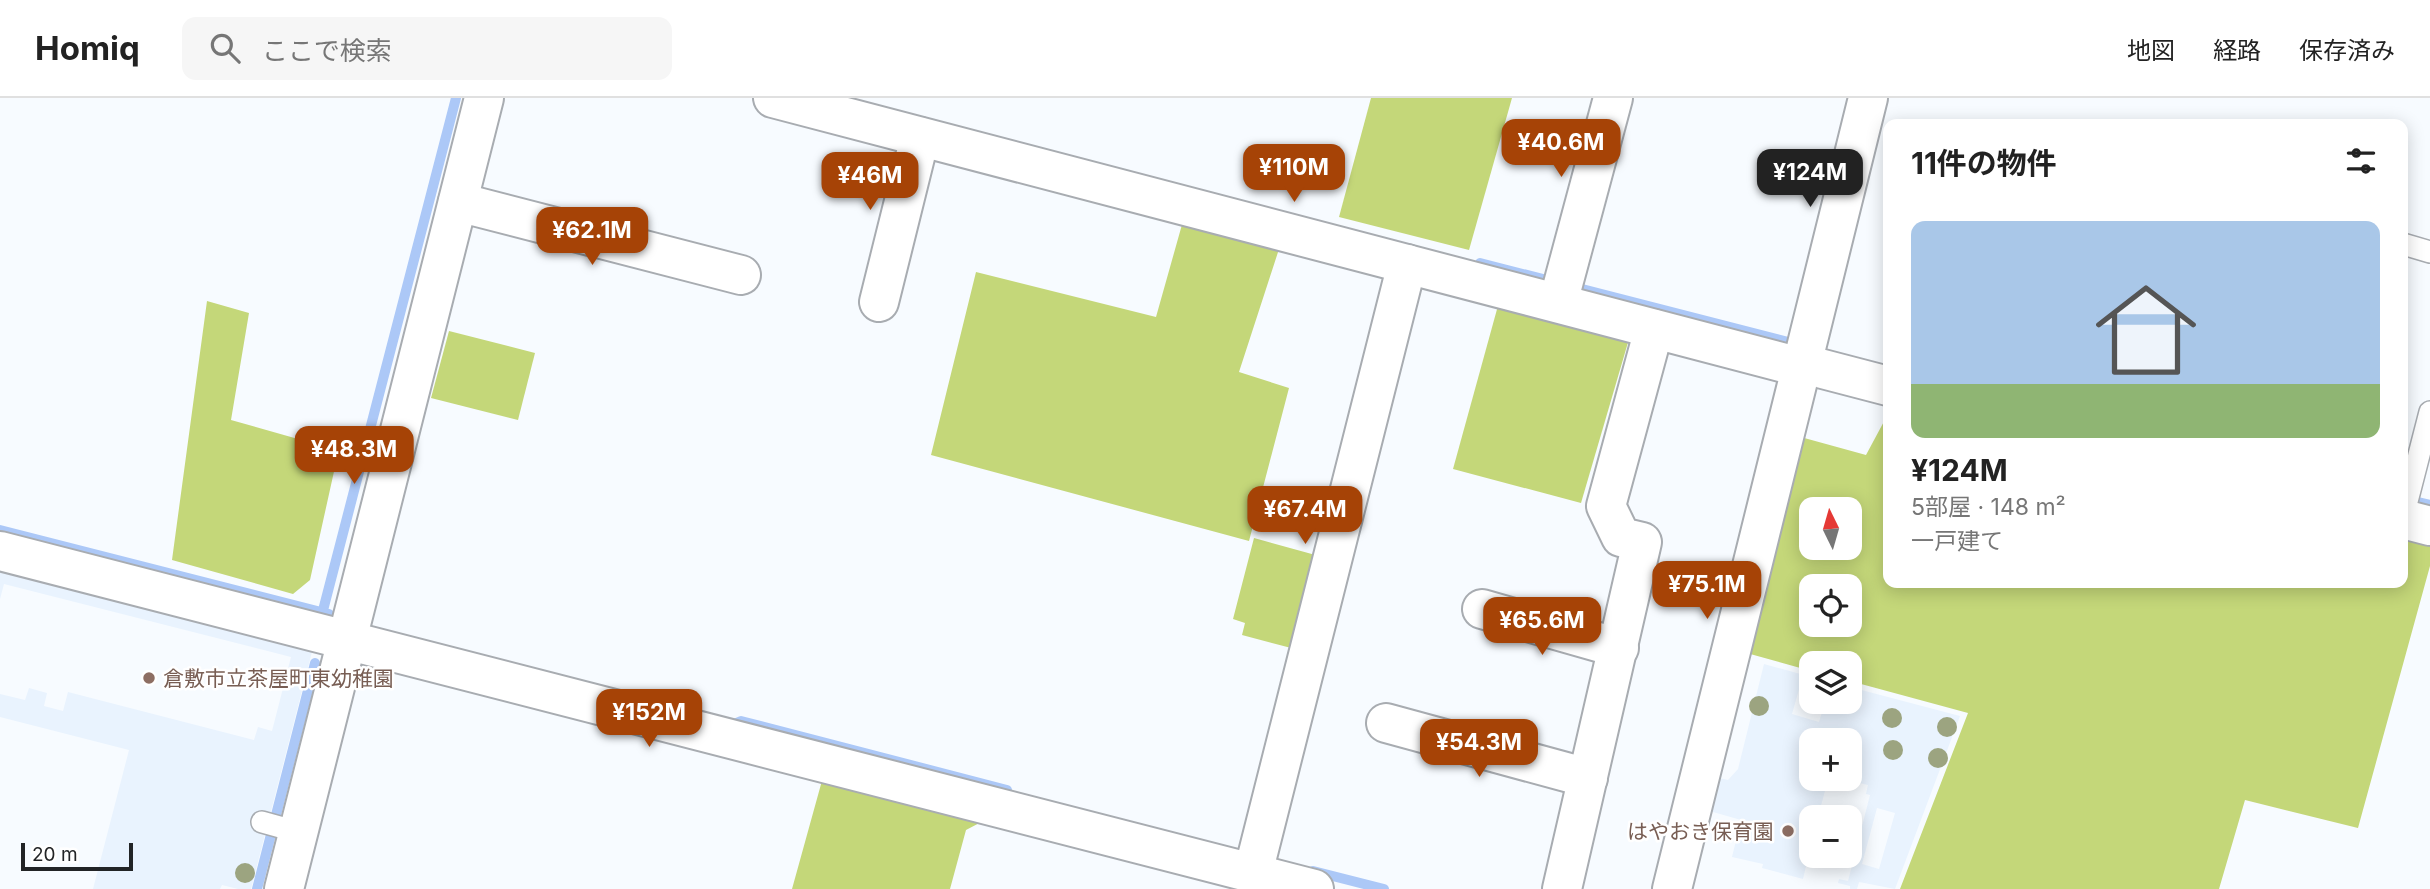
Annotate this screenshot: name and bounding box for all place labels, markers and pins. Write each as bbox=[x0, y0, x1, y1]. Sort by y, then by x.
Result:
pin: ¥40.6M bbox=[1504, 120, 1618, 179]
pin: ¥110M bbox=[1245, 144, 1343, 204]
pin: ¥124M bbox=[1761, 150, 1859, 209]
pin: ¥46M bbox=[829, 152, 911, 212]
pin: ¥62.1M bbox=[535, 208, 649, 267]
pin: ¥48.3M bbox=[297, 426, 411, 486]
pin: ¥67.4M bbox=[1248, 486, 1362, 546]
pin: ¥75.1M bbox=[1650, 561, 1764, 621]
pin: ¥65.6M bbox=[1485, 598, 1599, 657]
place label: 倉敷市立茶屋町東幼稚園 bbox=[163, 666, 394, 691]
marker: 倉敷市立茶屋町東幼稚園 bbox=[141, 670, 157, 686]
pin: ¥152M bbox=[600, 690, 698, 749]
pin: ¥54.3M bbox=[1422, 720, 1536, 779]
place label: はやおき保育園 bbox=[1627, 819, 1774, 844]
marker: はやおき保育園 bbox=[1780, 823, 1796, 839]

